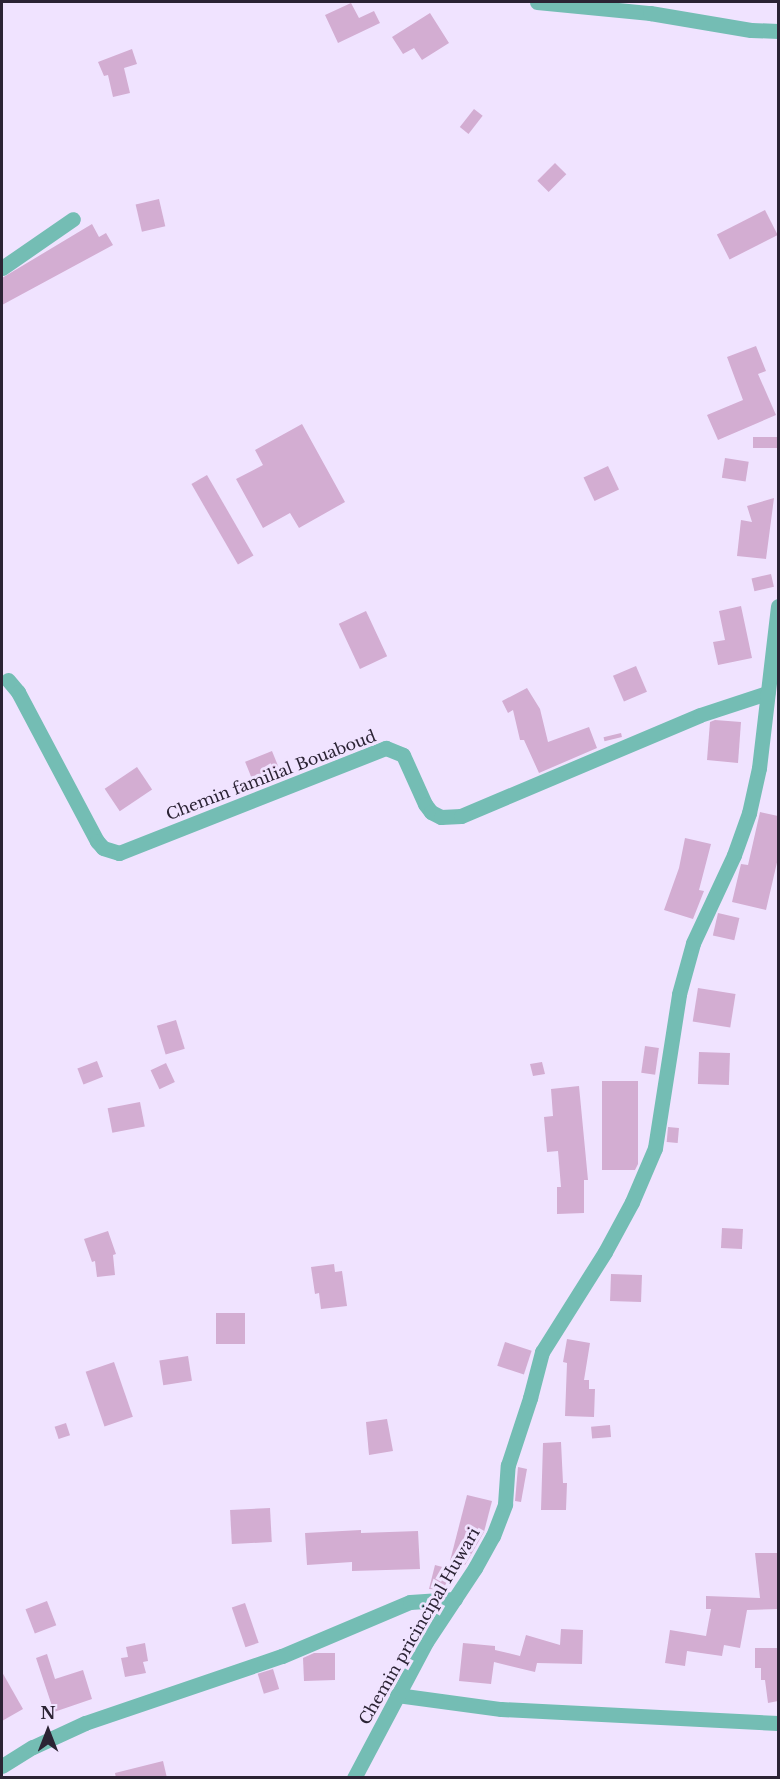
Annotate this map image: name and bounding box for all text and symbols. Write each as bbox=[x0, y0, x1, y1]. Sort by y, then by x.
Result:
street label: Chemin familial Bouaboud bbox=[163, 726, 379, 824]
street label: Chemin pricincipal Huwari bbox=[355, 1524, 483, 1728]
north arrow bbox=[18, 1701, 78, 1761]
text: N bbox=[40, 1703, 56, 1723]

